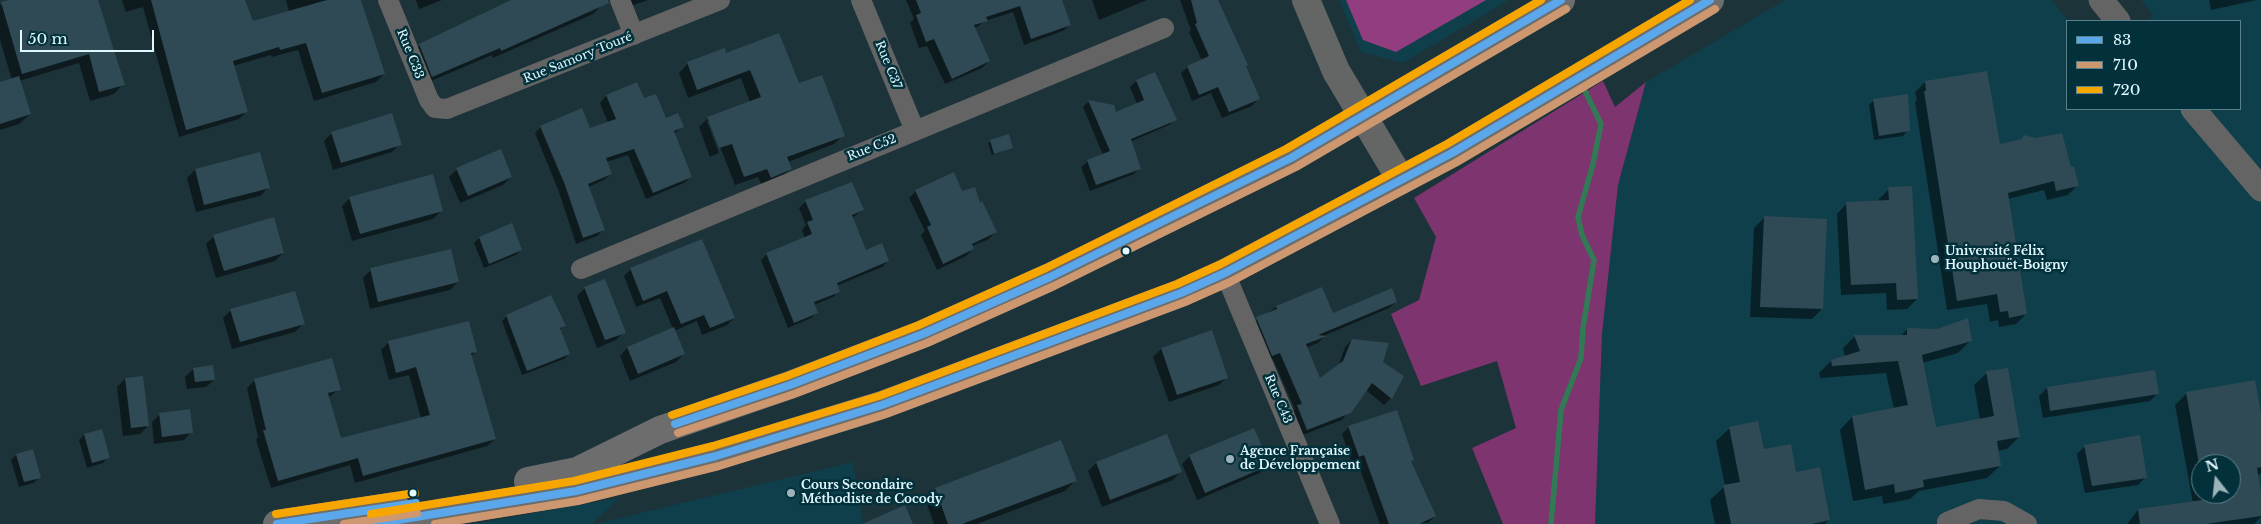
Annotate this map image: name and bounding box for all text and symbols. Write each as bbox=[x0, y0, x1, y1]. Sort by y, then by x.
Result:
scale bar bbox=[22, 20, 156, 52]
legend bbox=[2066, 20, 2241, 110]
street label: Rue C33 bbox=[394, 27, 426, 81]
text: 50 m bbox=[28, 29, 68, 48]
street label: Rue Samory Touré bbox=[521, 30, 635, 86]
text: 83 bbox=[2113, 30, 2131, 49]
street label: Rue C37 bbox=[872, 39, 904, 91]
text: 710 bbox=[2113, 55, 2138, 74]
text: 720 bbox=[2113, 80, 2140, 99]
street label: Rue C52 bbox=[845, 132, 899, 164]
place label: Université Félix Houphouët-Boigny bbox=[1945, 245, 2068, 273]
unlabelled marker bbox=[1121, 246, 1131, 256]
marker: Université Félix Houphouët-Boigny bbox=[1929, 253, 1941, 265]
street label: Rue C43 bbox=[1261, 372, 1295, 426]
place label: Agence Française de Développement bbox=[1240, 445, 1360, 473]
marker: Agence Française de Développement bbox=[1224, 453, 1236, 465]
north arrow bbox=[2191, 454, 2241, 504]
text: N bbox=[2203, 455, 2221, 476]
place label: Cours Secondaire Méthodiste de Cocody bbox=[801, 479, 943, 507]
marker: Cours Secondaire Méthodiste de Cocody bbox=[785, 487, 797, 499]
unlabelled marker bbox=[408, 488, 418, 498]

